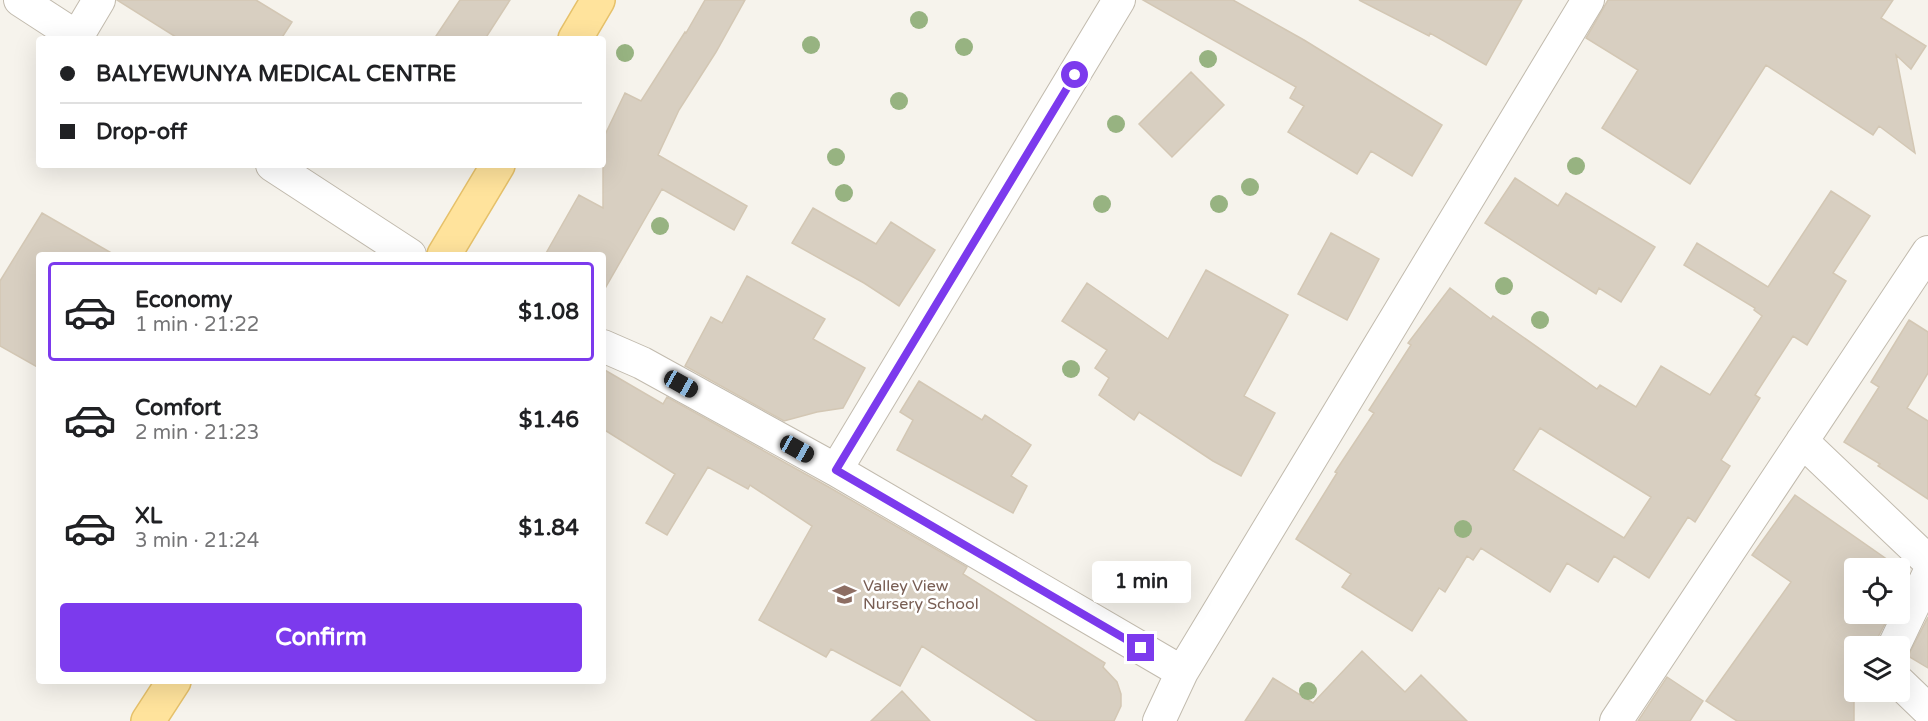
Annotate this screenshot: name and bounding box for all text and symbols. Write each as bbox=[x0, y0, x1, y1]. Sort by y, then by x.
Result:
text: BALYEWUNYA MEDICAL CENTRE bbox=[96, 61, 456, 87]
route start bbox=[1061, 61, 1088, 88]
text: Drop-off bbox=[96, 119, 187, 145]
icon: car bbox=[63, 285, 117, 339]
text: Economy bbox=[135, 287, 232, 313]
text: $1.08 bbox=[518, 299, 579, 325]
text: 1 min · 21:22 bbox=[135, 313, 259, 337]
car bbox=[661, 367, 701, 401]
icon: car bbox=[63, 393, 117, 447]
text: Comfort bbox=[135, 395, 221, 421]
text: $1.46 bbox=[519, 407, 579, 433]
text: 2 min · 21:23 bbox=[135, 421, 259, 445]
car bbox=[777, 432, 817, 466]
icon: car bbox=[63, 501, 117, 555]
text: XL bbox=[135, 503, 162, 529]
text: $1.84 bbox=[518, 515, 579, 541]
text: 3 min · 21:24 bbox=[135, 529, 259, 553]
map controls bbox=[1844, 558, 1910, 702]
button: locate bbox=[1844, 558, 1910, 624]
callout: 1 min bbox=[1092, 561, 1190, 603]
text: 1 min bbox=[1115, 570, 1168, 594]
place label: Valley View Nursery School bbox=[863, 576, 979, 614]
school or university icon: Valley View Nursery School bbox=[832, 582, 858, 608]
button: Confirm bbox=[60, 603, 582, 672]
route end bbox=[1127, 634, 1154, 661]
button: layers bbox=[1844, 636, 1910, 702]

